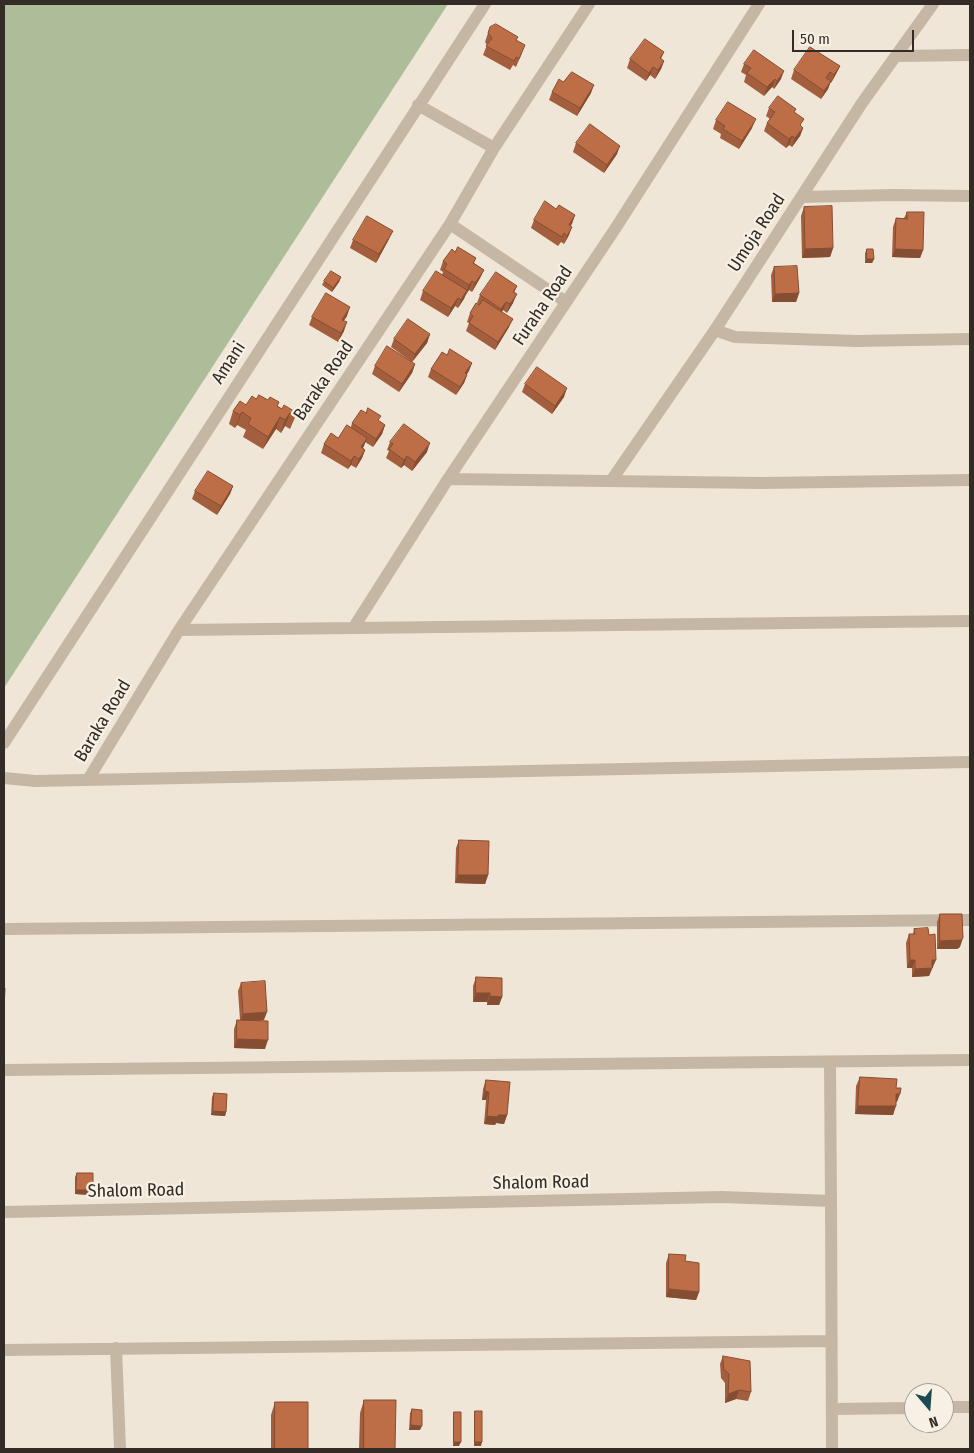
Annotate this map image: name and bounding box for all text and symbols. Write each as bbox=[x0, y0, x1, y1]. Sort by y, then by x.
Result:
scale bar bbox=[794, 20, 916, 52]
text: 50 m bbox=[800, 30, 830, 48]
street label: Umoja Road bbox=[724, 190, 790, 276]
street label: Furaha Road bbox=[509, 262, 577, 350]
street label: Baraka Road bbox=[289, 337, 359, 425]
street label: Amani bbox=[207, 338, 251, 388]
street label: Baraka Road bbox=[70, 676, 136, 766]
street label: Shalom Road bbox=[493, 1171, 589, 1195]
street label: Shalom Road bbox=[88, 1179, 184, 1203]
north arrow bbox=[904, 1383, 954, 1433]
text: N bbox=[927, 1412, 940, 1431]

